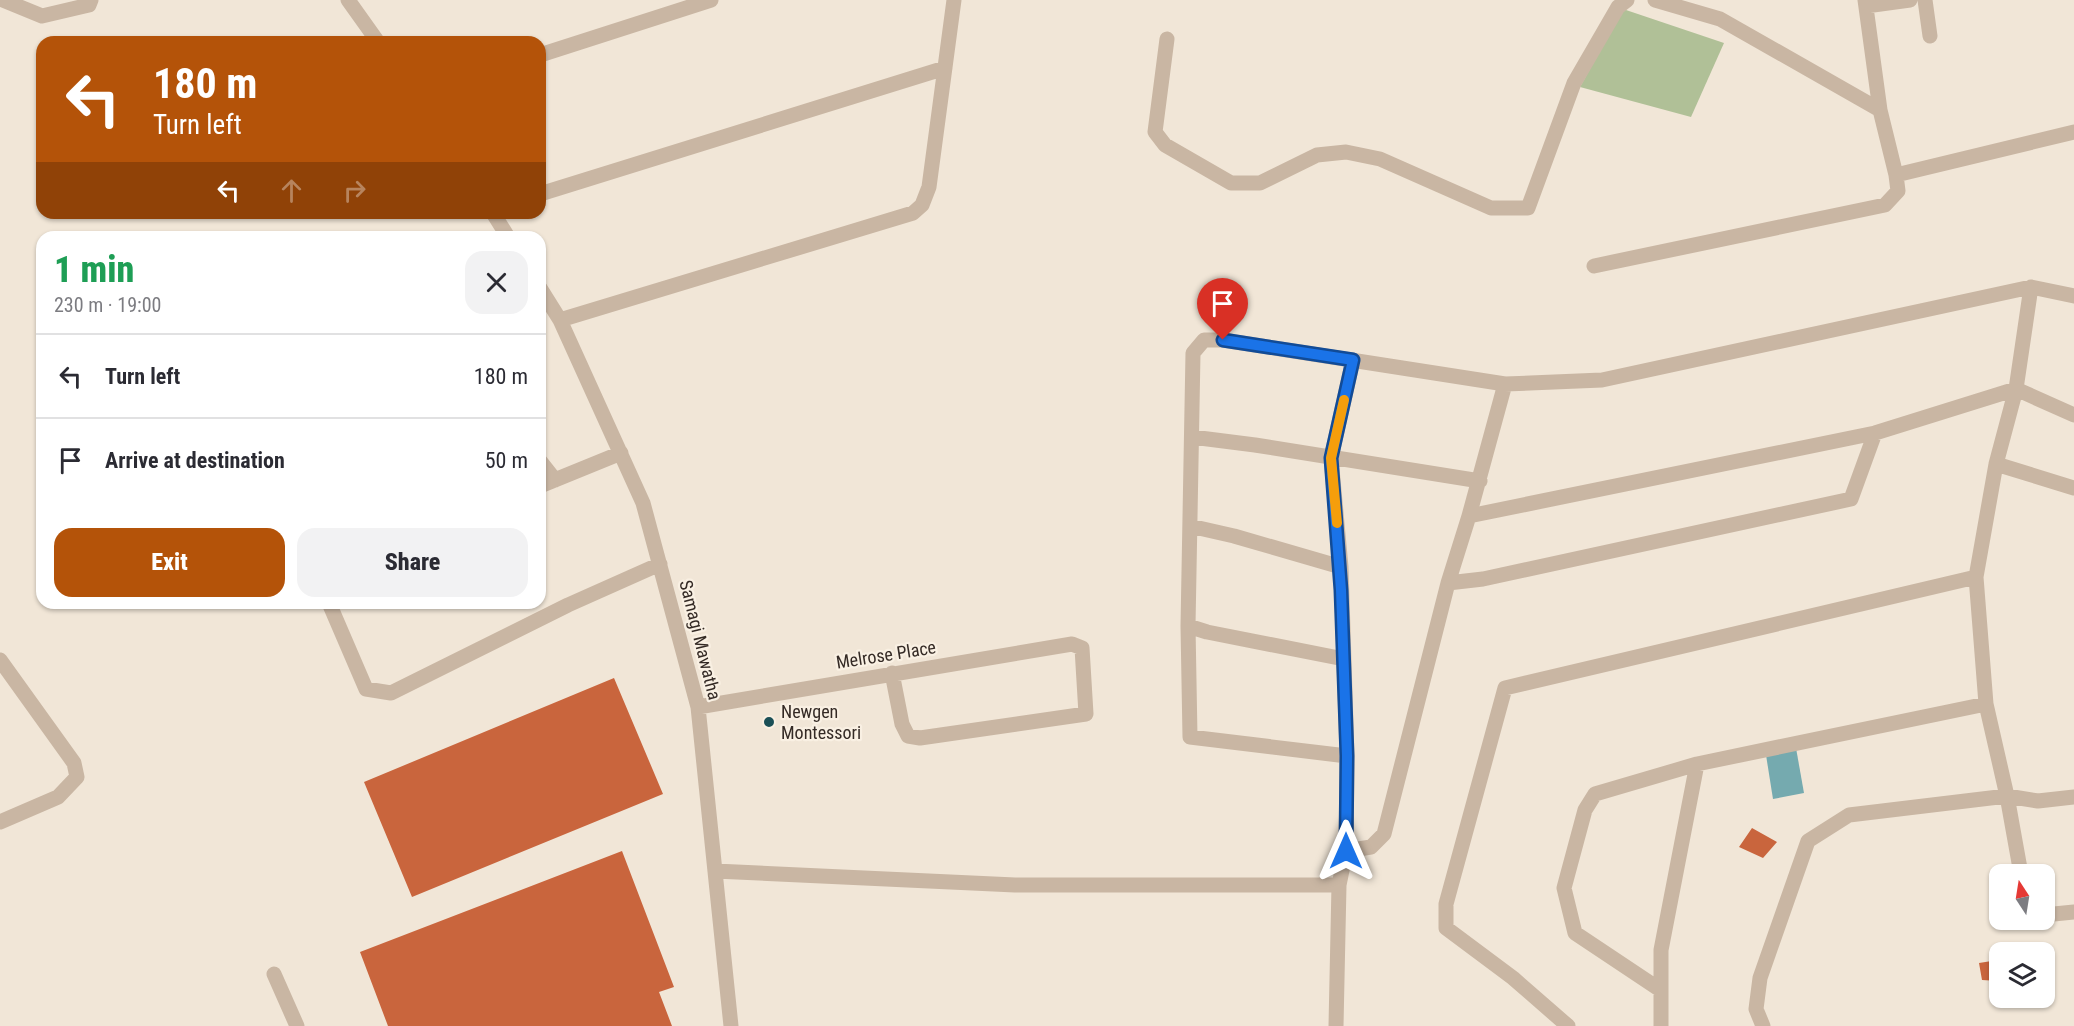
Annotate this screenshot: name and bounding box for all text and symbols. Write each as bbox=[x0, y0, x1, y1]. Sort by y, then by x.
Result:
text: 180 m bbox=[153, 59, 258, 108]
icon: left bbox=[54, 60, 132, 138]
text: Turn left bbox=[153, 109, 242, 141]
icon: left bbox=[212, 174, 245, 207]
icon: ahead bbox=[275, 174, 308, 207]
icon: right bbox=[338, 174, 371, 207]
text: 1 min bbox=[54, 249, 134, 291]
button: close bbox=[465, 251, 528, 314]
pin bbox=[1197, 278, 1248, 340]
icon: arrive bbox=[1206, 287, 1239, 320]
text: 230 m · 19:00 bbox=[54, 293, 161, 317]
icon: left bbox=[54, 360, 87, 393]
text: Turn left bbox=[105, 364, 180, 389]
text: 180 m bbox=[474, 364, 528, 389]
icon: arrive bbox=[54, 444, 87, 477]
text: Arrive at destination bbox=[105, 448, 285, 473]
text: 50 m bbox=[485, 448, 528, 473]
button: Exit bbox=[54, 528, 285, 597]
button: Share bbox=[297, 528, 528, 597]
street label: Samagi Mawatha bbox=[675, 578, 725, 702]
street label: Melrose Place bbox=[835, 636, 937, 673]
place label: Newgen Montessori bbox=[781, 701, 861, 743]
marker: Newgen Montessori bbox=[762, 715, 776, 729]
position arrow bbox=[1314, 819, 1378, 883]
north arrow bbox=[1989, 864, 2055, 930]
map controls bbox=[1989, 864, 2055, 1008]
button: layers bbox=[1989, 942, 2055, 1008]

